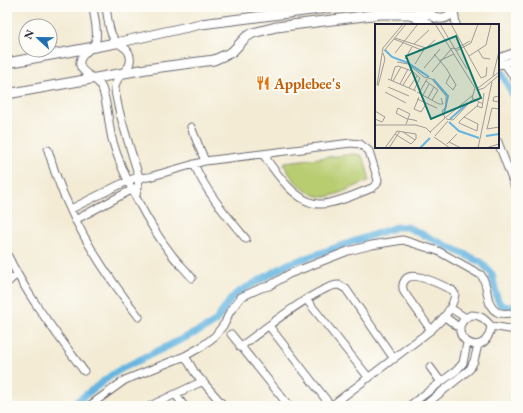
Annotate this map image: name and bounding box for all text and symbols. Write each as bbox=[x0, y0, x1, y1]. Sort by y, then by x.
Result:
north arrow bbox=[18, 18, 58, 58]
inset map bbox=[375, 24, 499, 148]
text: N bbox=[21, 27, 37, 41]
place label: Applebee's bbox=[273, 74, 341, 93]
restaurant icon: Applebee's bbox=[255, 75, 271, 91]

